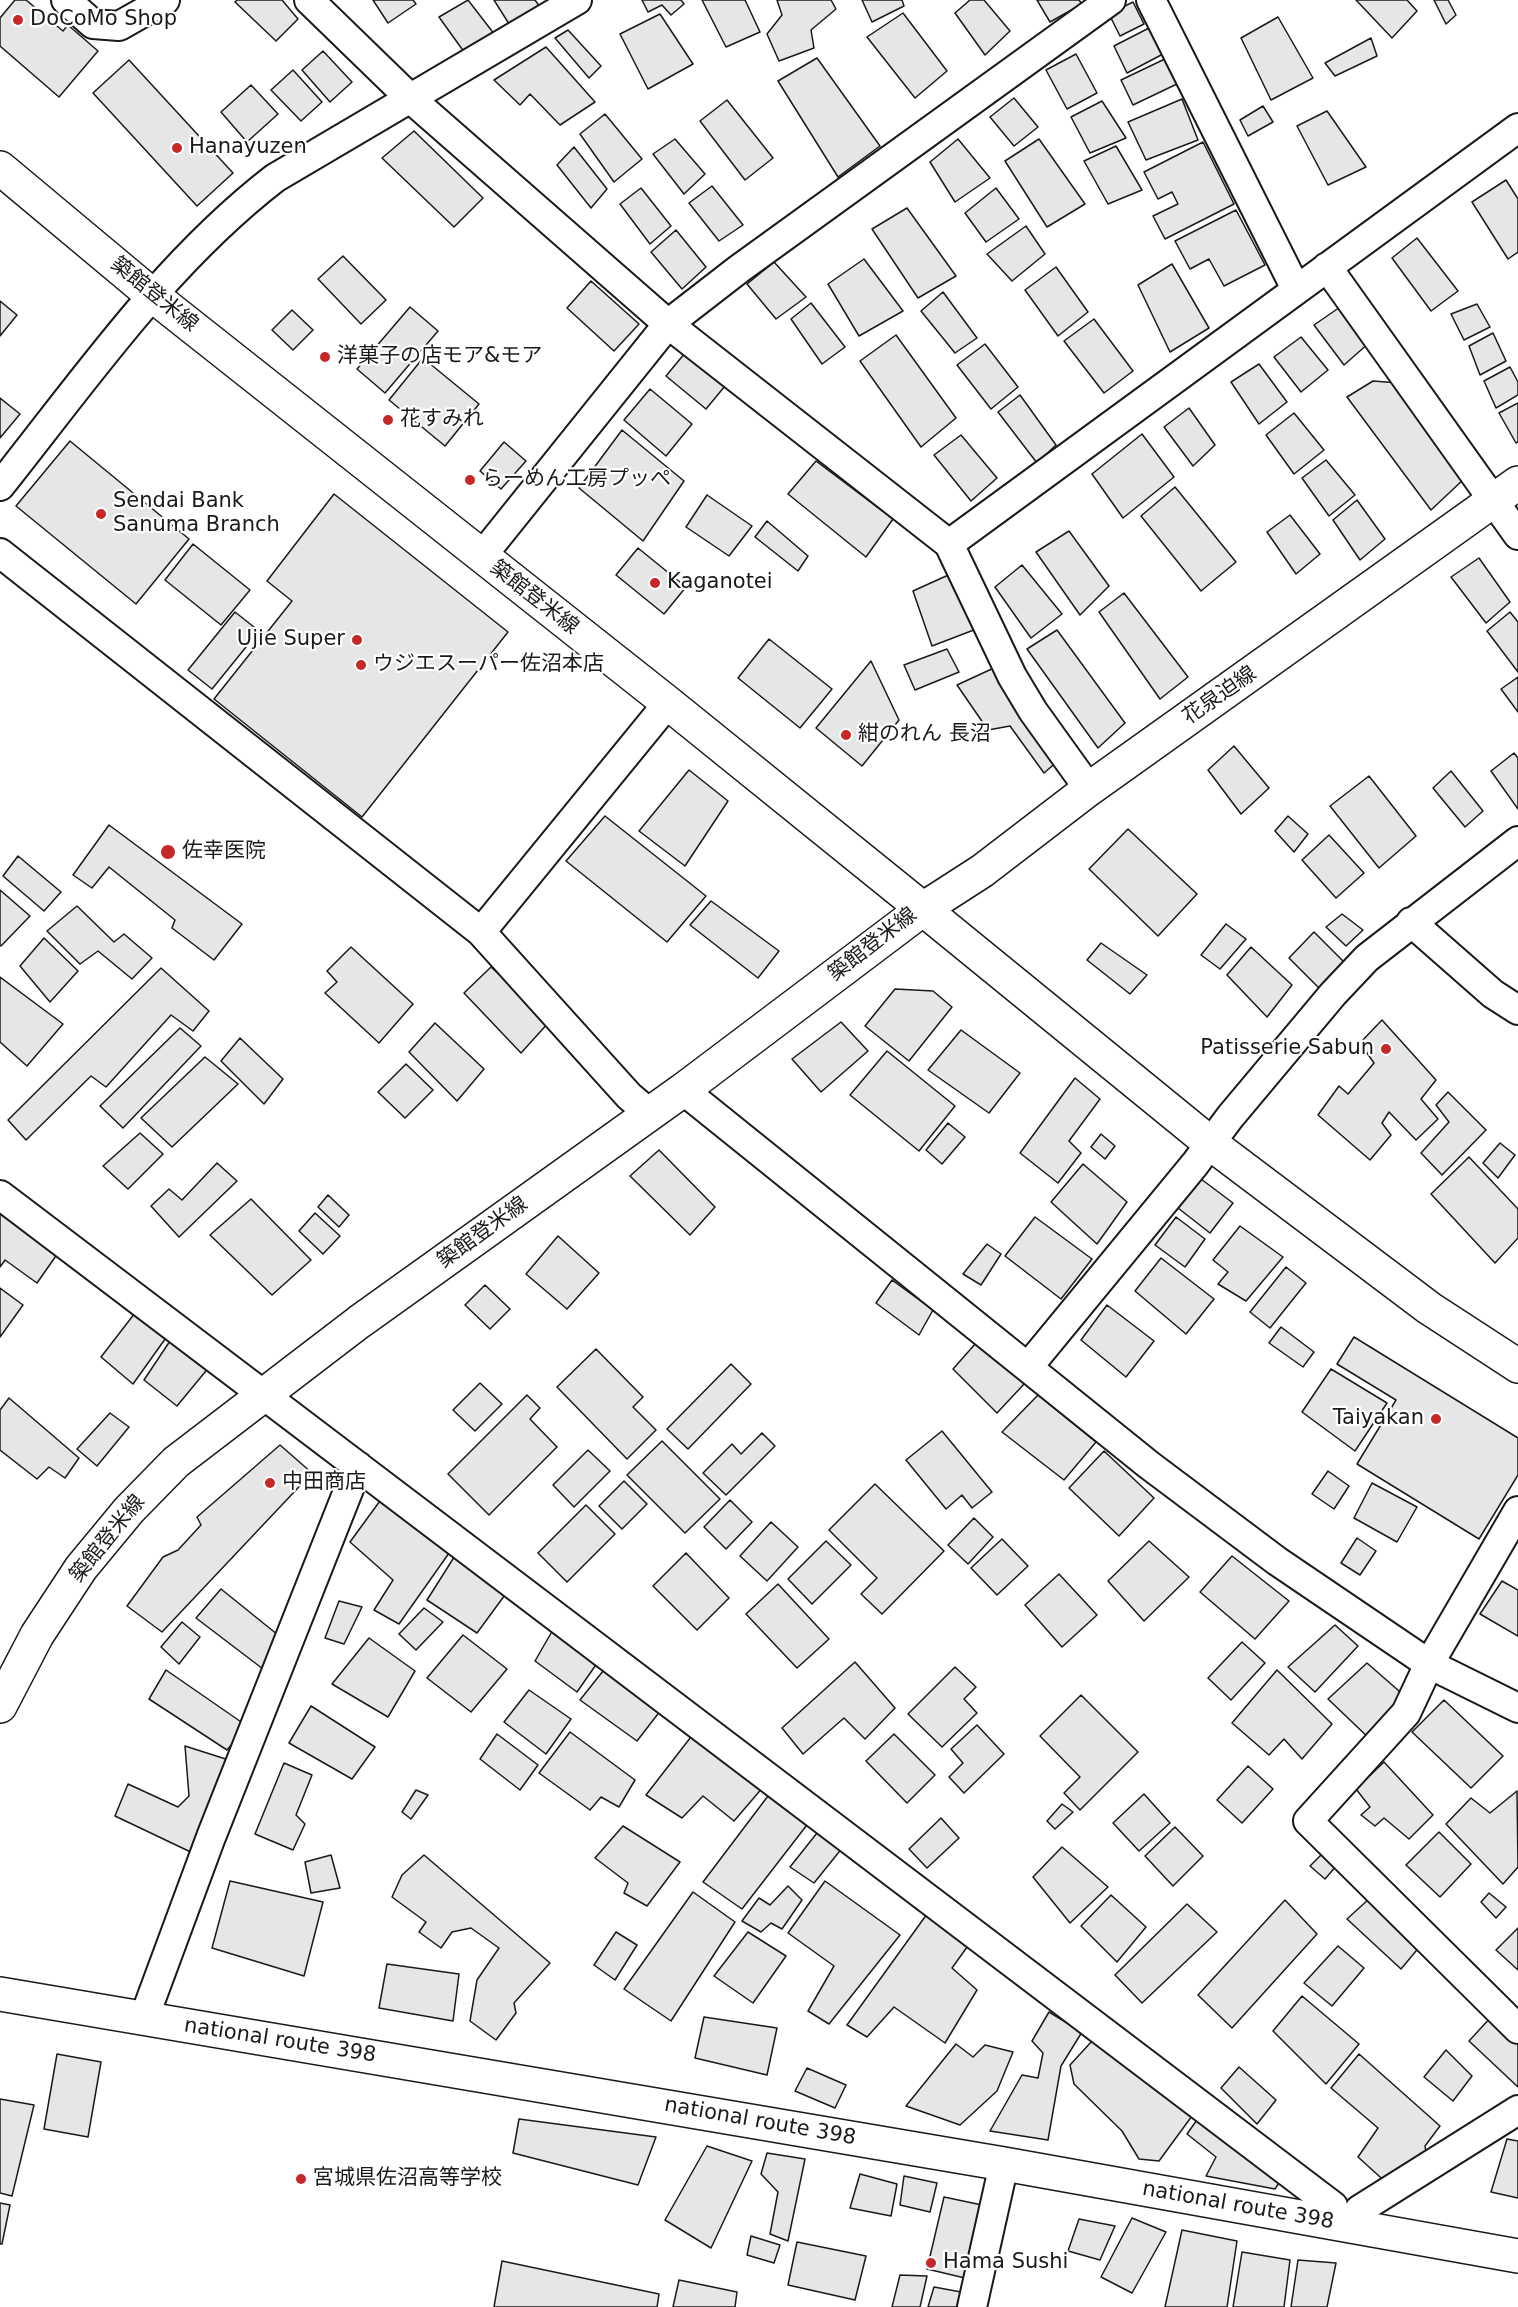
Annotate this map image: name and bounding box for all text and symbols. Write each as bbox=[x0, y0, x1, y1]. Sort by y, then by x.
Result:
place label: DoCoMo Shop bbox=[30, 7, 177, 33]
marker: DoCoMo Shop bbox=[11, 13, 25, 27]
place label: Hanayuzen bbox=[189, 135, 307, 161]
marker: Hanayuzen bbox=[170, 141, 184, 155]
street label: 築館登米線 bbox=[105, 252, 203, 338]
place label: 洋菓子の店モア&モア bbox=[337, 344, 542, 370]
marker: 洋菓子の店モア&モア bbox=[318, 350, 332, 364]
place label: 花すみれ bbox=[400, 407, 484, 433]
marker: 花すみれ bbox=[381, 413, 395, 427]
place label: らーめん工房プッぺ bbox=[482, 467, 671, 493]
marker: らーめん工房プッぺ bbox=[463, 473, 477, 487]
place label: Sendai Bank Sanuma Branch bbox=[113, 489, 280, 539]
marker: Sendai Bank Sanuma Branch bbox=[94, 507, 108, 521]
street label: 築館登米線 bbox=[485, 556, 583, 640]
place label: Kaganotei bbox=[667, 570, 773, 596]
marker: Kaganotei bbox=[648, 576, 662, 590]
place label: Ujie Super bbox=[237, 627, 345, 653]
marker: Ujie Super bbox=[350, 633, 364, 647]
place label: ウジエスーパー佐沼本店 bbox=[373, 652, 604, 678]
marker: ウジエスーパー佐沼本店 bbox=[354, 658, 368, 672]
street label: 花泉迫線 bbox=[1178, 662, 1262, 730]
place label: 紺のれん 長沼 bbox=[858, 722, 991, 748]
marker: 紺のれん 長沼 bbox=[839, 728, 853, 742]
place label: 佐幸医院 bbox=[182, 839, 266, 865]
marker: 佐幸医院 bbox=[159, 843, 177, 861]
street label: 築館登米線 bbox=[824, 903, 922, 987]
place label: Patisserie Sabun bbox=[1200, 1036, 1374, 1062]
marker: Patisserie Sabun bbox=[1379, 1042, 1393, 1056]
street label: 築館登米線 bbox=[433, 1192, 533, 1274]
place label: Taiyakan bbox=[1333, 1406, 1424, 1432]
marker: Taiyakan bbox=[1429, 1412, 1443, 1426]
place label: 中田商店 bbox=[282, 1470, 366, 1496]
marker: 中田商店 bbox=[263, 1476, 277, 1490]
street label: 築館登米線 bbox=[65, 1490, 151, 1588]
street label: national route 398 bbox=[182, 2013, 378, 2069]
street label: national route 398 bbox=[662, 2093, 858, 2151]
place label: 宮城県佐沼高等学校 bbox=[313, 2166, 502, 2192]
marker: 宮城県佐沼高等学校 bbox=[294, 2172, 308, 2186]
street label: national route 398 bbox=[1140, 2177, 1336, 2235]
place label: Hama Sushi bbox=[943, 2250, 1068, 2276]
marker: Hama Sushi bbox=[924, 2256, 938, 2270]

